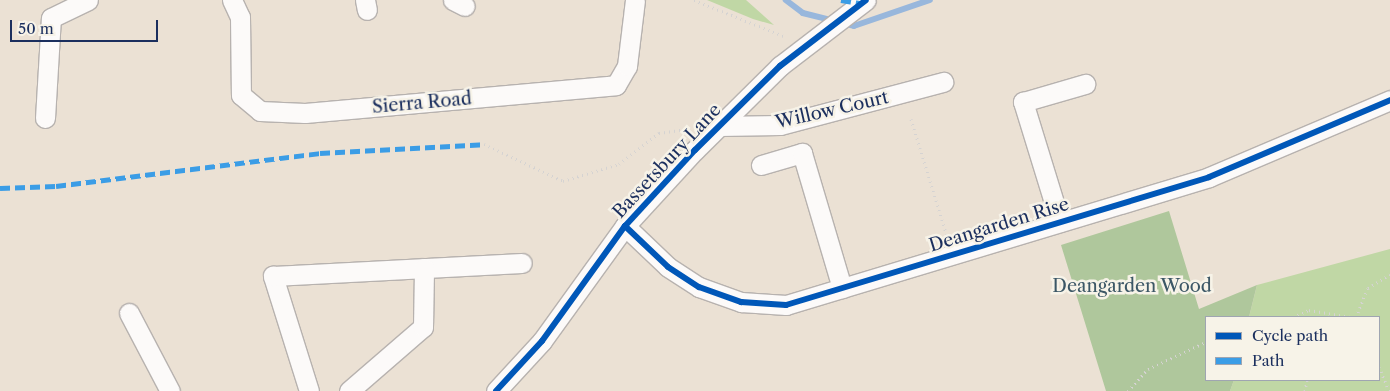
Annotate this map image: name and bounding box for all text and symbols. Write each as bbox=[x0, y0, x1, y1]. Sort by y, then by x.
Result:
scale bar bbox=[12, 10, 160, 42]
text: 50 m bbox=[18, 19, 54, 38]
street label: Willow Court bbox=[773, 86, 891, 134]
street label: Sierra Road bbox=[371, 88, 473, 118]
street label: Bassetsbury Lane bbox=[608, 99, 726, 223]
street label: Deangarden Rise bbox=[926, 193, 1072, 257]
park label: Deangarden Wood bbox=[1052, 275, 1212, 297]
legend bbox=[1205, 316, 1380, 381]
text: Cycle path bbox=[1252, 326, 1328, 345]
text: Path bbox=[1252, 351, 1284, 370]

